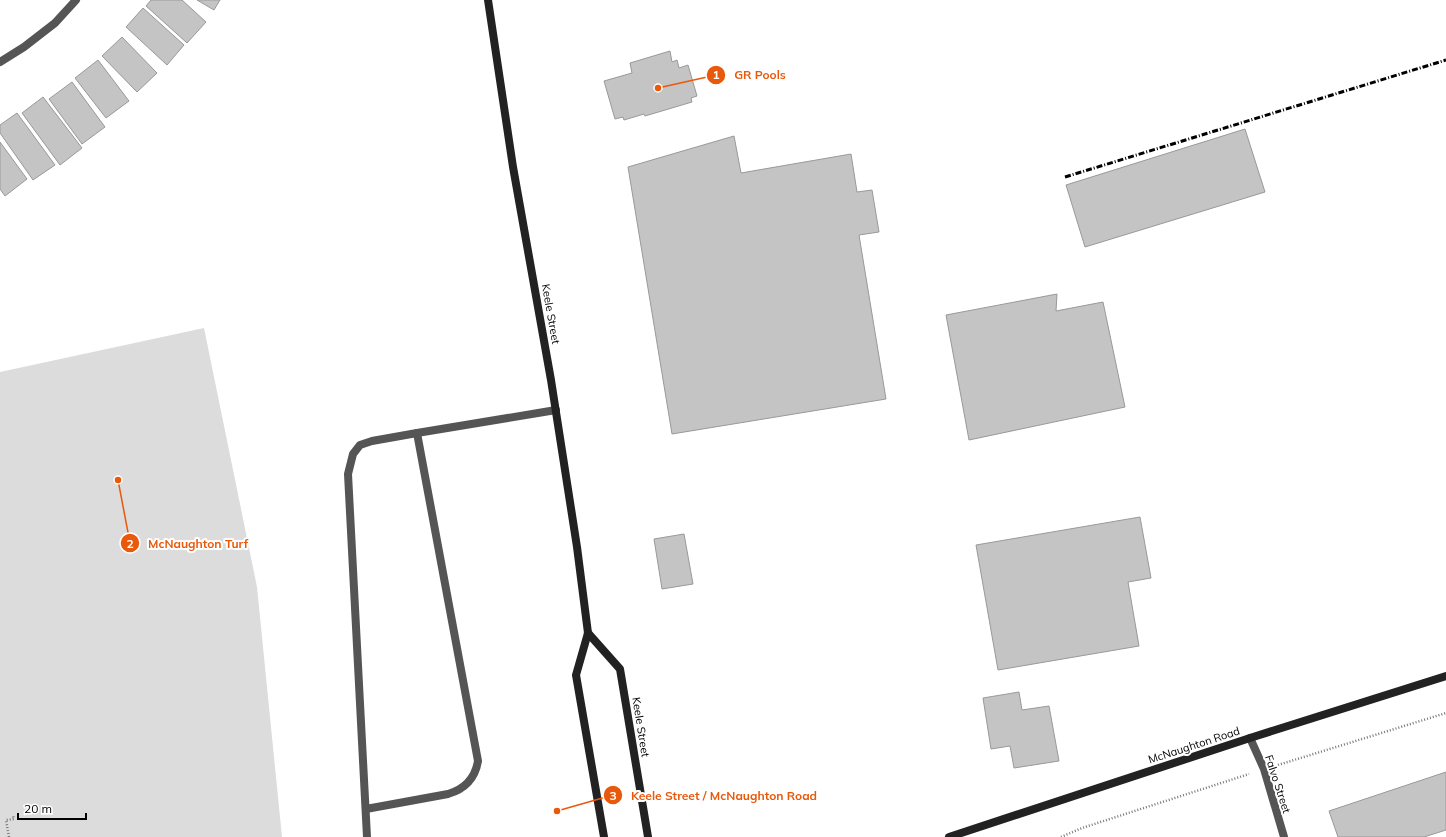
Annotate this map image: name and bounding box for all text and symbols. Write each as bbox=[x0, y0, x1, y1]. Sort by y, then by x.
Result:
callout: GR Pools bbox=[706, 63, 794, 87]
text: 1 bbox=[712, 67, 720, 82]
text: GR Pools bbox=[734, 67, 786, 82]
street label: Keele Street bbox=[539, 283, 563, 345]
callout: McNaughton Turf bbox=[120, 531, 256, 555]
text: 2 bbox=[126, 536, 134, 551]
text: McNaughton Turf bbox=[148, 536, 249, 551]
street label: Keele Street bbox=[629, 696, 653, 758]
street label: McNaughton Road bbox=[1146, 724, 1242, 766]
street label: Falvo Street bbox=[1262, 753, 1294, 815]
callout: Keele Street / McNaughton Road bbox=[603, 783, 825, 807]
text: 3 bbox=[609, 788, 617, 803]
text: Keele Street / McNaughton Road bbox=[631, 788, 817, 803]
scale bar bbox=[18, 795, 86, 821]
text: 20 m bbox=[24, 801, 52, 816]

